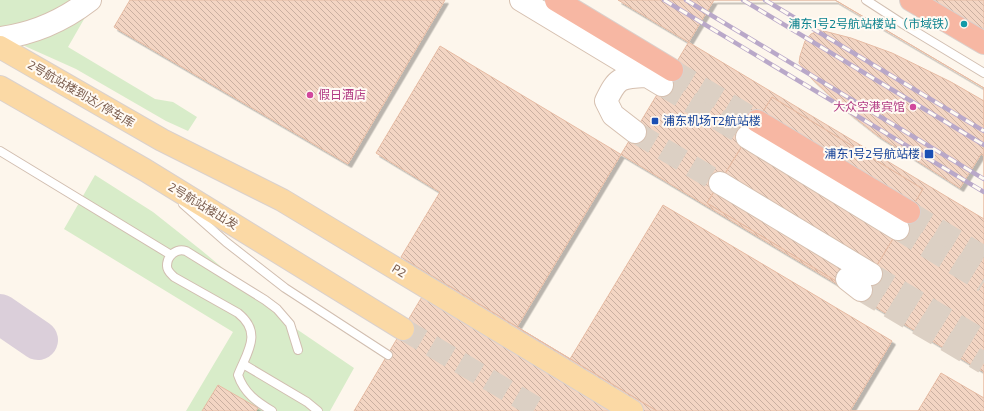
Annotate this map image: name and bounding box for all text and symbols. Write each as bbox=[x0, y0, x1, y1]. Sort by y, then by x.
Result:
place label: 浦东1号2号航站楼站（市域铁） bbox=[788, 16, 956, 30]
marker: 浦东1号2号航站楼站（市域铁） bbox=[959, 19, 969, 29]
street label: 2号航站楼到达/停车库 bbox=[26, 57, 137, 129]
place label: 假日酒店 bbox=[318, 87, 366, 101]
marker: 假日酒店 bbox=[305, 90, 315, 100]
place label: 大众空港宾馆 bbox=[833, 99, 905, 113]
marker: 大众空港宾馆 bbox=[908, 102, 918, 112]
place label: 浦东机场T2航站楼 bbox=[663, 113, 761, 127]
marker: 浦东机场T2航站楼 bbox=[650, 116, 660, 126]
place label: 浦东1号2号航站楼 bbox=[824, 146, 920, 160]
marker: 浦东1号2号航站楼 bbox=[923, 148, 935, 160]
street label: 2号航站楼出发 bbox=[166, 179, 241, 231]
street label: P2 bbox=[390, 261, 409, 280]

